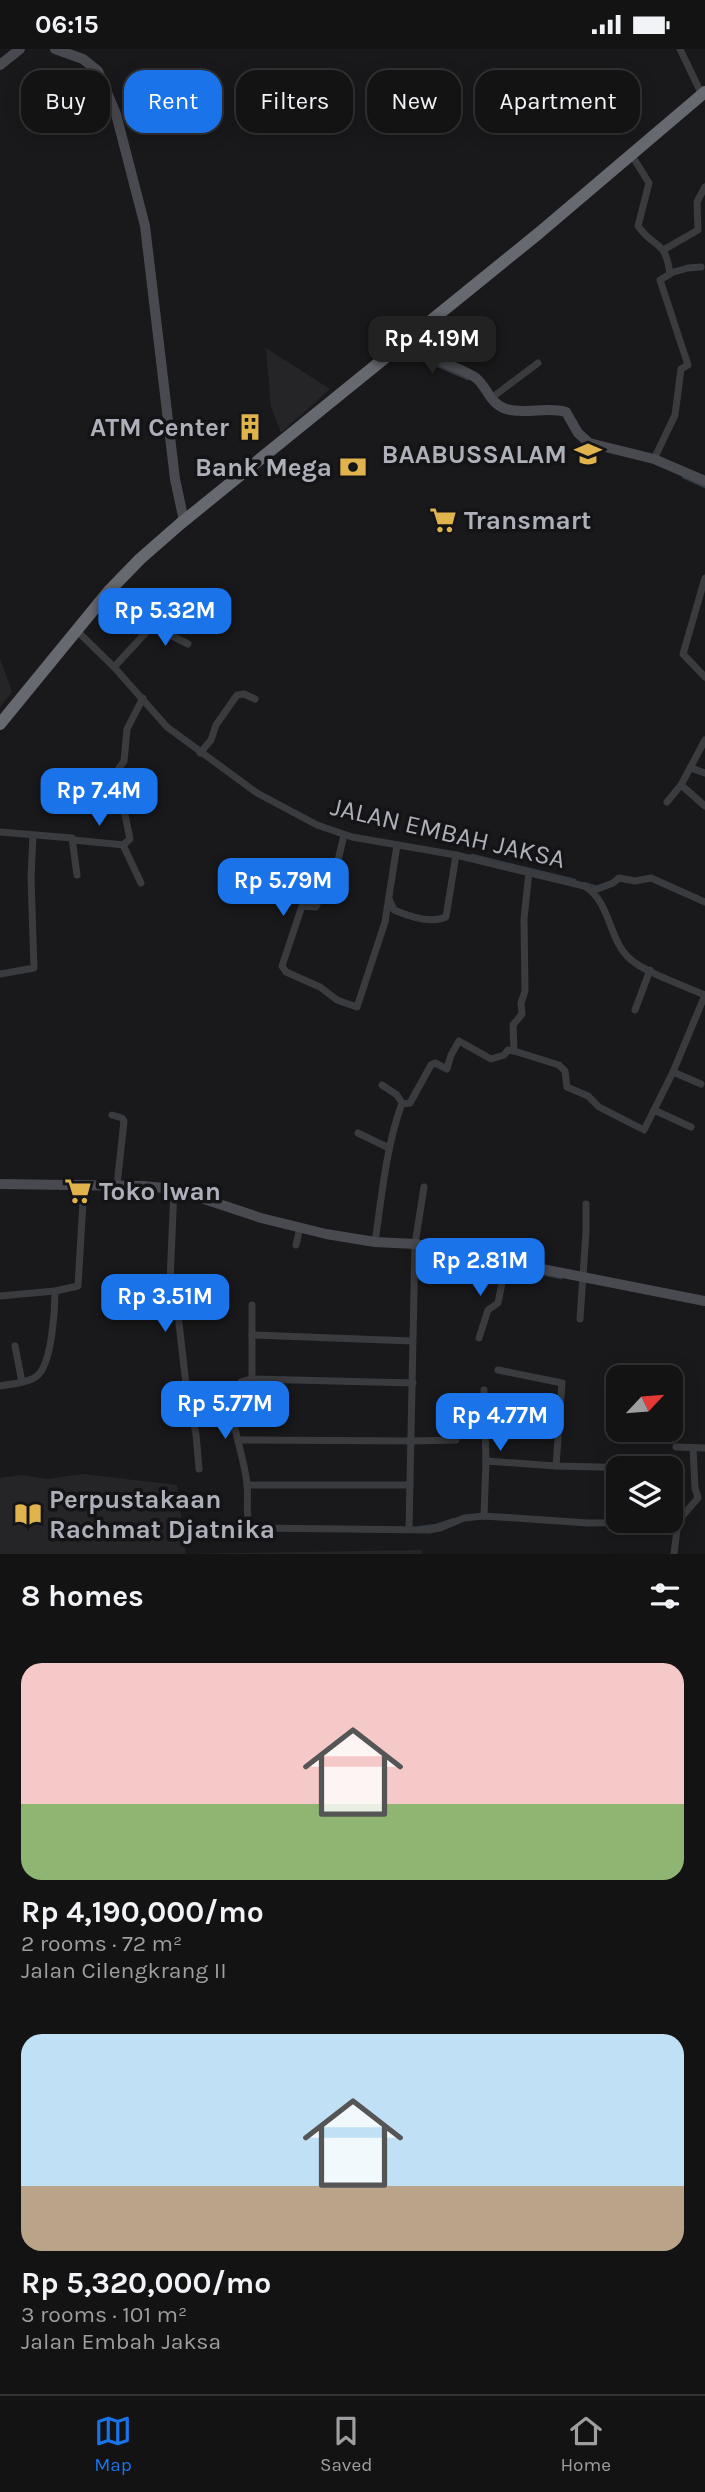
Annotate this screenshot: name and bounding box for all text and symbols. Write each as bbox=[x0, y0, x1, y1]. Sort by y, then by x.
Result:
text: 06:15 bbox=[35, 9, 99, 40]
chip: Buy bbox=[21, 70, 110, 133]
chip: Rent bbox=[124, 70, 222, 133]
chip: Filters bbox=[236, 70, 353, 133]
chip: New bbox=[367, 70, 461, 133]
chip: Apartment bbox=[475, 70, 640, 133]
pin: Rp 4.19M bbox=[360, 317, 504, 376]
text: Rp 4.19M bbox=[384, 325, 480, 352]
place label: ATM Center bbox=[90, 412, 230, 443]
building icon: ATM Center bbox=[235, 412, 265, 442]
place label: BAABUSSALAM bbox=[382, 439, 567, 470]
school or university icon: BAABUSSALAM bbox=[573, 439, 603, 469]
place label: Bank Mega bbox=[195, 452, 332, 483]
bank icon: Bank Mega bbox=[338, 452, 368, 482]
supermarket icon: Transmart bbox=[428, 505, 458, 535]
place label: Transmart bbox=[464, 505, 591, 536]
pin: Rp 5.32M bbox=[93, 589, 237, 648]
text: Rp 5.32M bbox=[114, 597, 216, 624]
pin: Rp 7.4M bbox=[34, 769, 164, 828]
text: Rp 7.4M bbox=[57, 777, 141, 804]
street label: JALAN EMBAH JAKSA bbox=[328, 791, 568, 875]
pin: Rp 5.79M bbox=[211, 859, 355, 918]
text: Rp 5.79M bbox=[234, 867, 332, 894]
supermarket icon: Toko Iwan bbox=[63, 1176, 93, 1206]
place label: Toko Iwan bbox=[99, 1176, 221, 1207]
pin: Rp 2.81M bbox=[408, 1239, 552, 1298]
text: Rp 2.81M bbox=[432, 1247, 528, 1274]
pin: Rp 3.51M bbox=[93, 1275, 237, 1334]
text: Rp 3.51M bbox=[117, 1283, 213, 1310]
north arrow bbox=[606, 1365, 682, 1442]
map controls bbox=[606, 1365, 683, 1533]
pin: Rp 5.77M bbox=[153, 1381, 297, 1441]
text: Rp 5.77M bbox=[177, 1390, 273, 1417]
pin: Rp 4.77M bbox=[428, 1393, 572, 1453]
text: Rp 4.77M bbox=[452, 1402, 548, 1429]
button: layers bbox=[606, 1456, 683, 1533]
place label: Perpustakaan Rachmat Djatnika bbox=[49, 1484, 275, 1545]
library icon: Perpustakaan Rachmat Djatnika bbox=[13, 1499, 43, 1529]
icon: filters bbox=[646, 1577, 684, 1615]
text: 8 homes bbox=[21, 1578, 144, 1614]
icon: home bbox=[290, 1709, 416, 1835]
text: Rp 4,190,000/mo bbox=[21, 1894, 264, 1930]
text: 2 rooms · 72 m² bbox=[21, 1930, 182, 1957]
text: Jalan Cilengkrang II bbox=[21, 1957, 227, 1984]
icon: home bbox=[290, 2080, 416, 2206]
text: Rp 5,320,000/mo bbox=[21, 2265, 271, 2301]
text: 3 rooms · 101 m² bbox=[21, 2301, 187, 2328]
text: Jalan Embah Jaksa bbox=[21, 2328, 221, 2355]
tab: Map bbox=[94, 2412, 132, 2476]
tab: Saved bbox=[320, 2412, 372, 2476]
tab: Home bbox=[560, 2412, 611, 2476]

